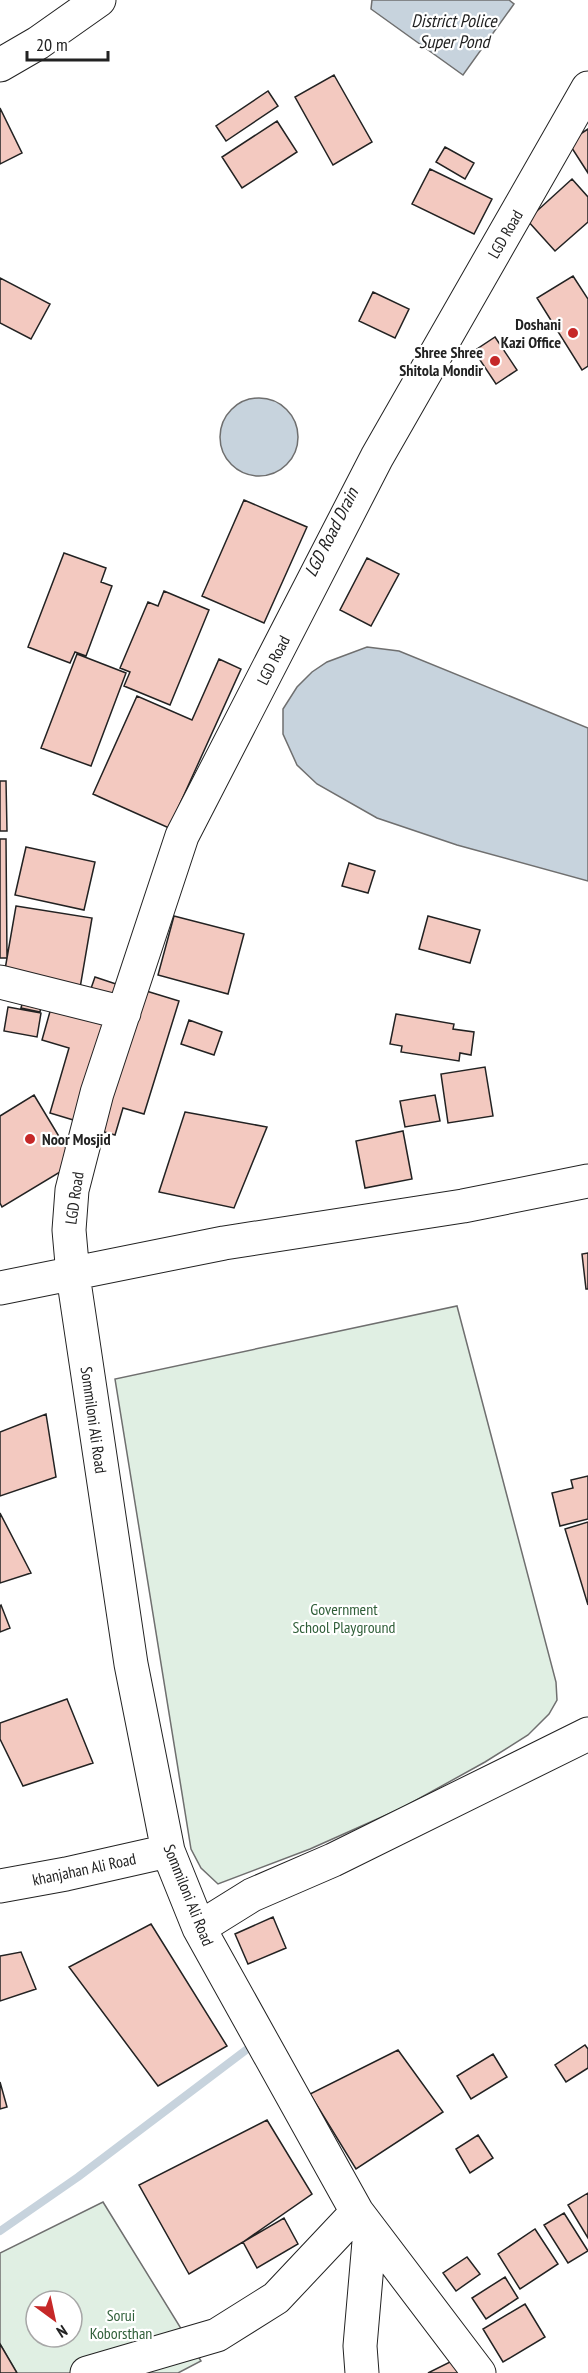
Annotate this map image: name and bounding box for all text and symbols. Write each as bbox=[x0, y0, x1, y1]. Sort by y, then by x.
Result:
water label: District Police Super Pond bbox=[411, 9, 498, 53]
scale bar bbox=[27, 24, 108, 62]
text: 20 m bbox=[36, 33, 68, 56]
street label: LGD Road bbox=[483, 206, 527, 262]
place label: Doshani Kazi Office bbox=[501, 314, 561, 352]
marker: Doshani Kazi Office bbox=[566, 326, 580, 340]
place label: Shree Shree Shitola Mondir bbox=[399, 342, 483, 380]
marker: Shree Shree Shitola Mondir bbox=[488, 354, 502, 368]
water label: LGD Road Drain bbox=[299, 483, 364, 580]
street label: LGD Road bbox=[252, 632, 294, 688]
place label: Noor Mosjid bbox=[42, 1129, 111, 1149]
marker: Noor Mosjid bbox=[23, 1132, 37, 1146]
street label: LGD Road bbox=[60, 1170, 88, 1225]
street label: Sommiloni Ali Road bbox=[77, 1365, 111, 1475]
park label: Government School Playground bbox=[293, 1599, 396, 1637]
street label: Sommiloni Ali Road bbox=[160, 1841, 218, 1949]
street label: khanjahan Ali Road bbox=[30, 1848, 138, 1890]
north arrow bbox=[24, 2289, 84, 2349]
park label: Sorui Koborsthan bbox=[90, 2305, 152, 2343]
text: N bbox=[53, 2321, 71, 2342]

